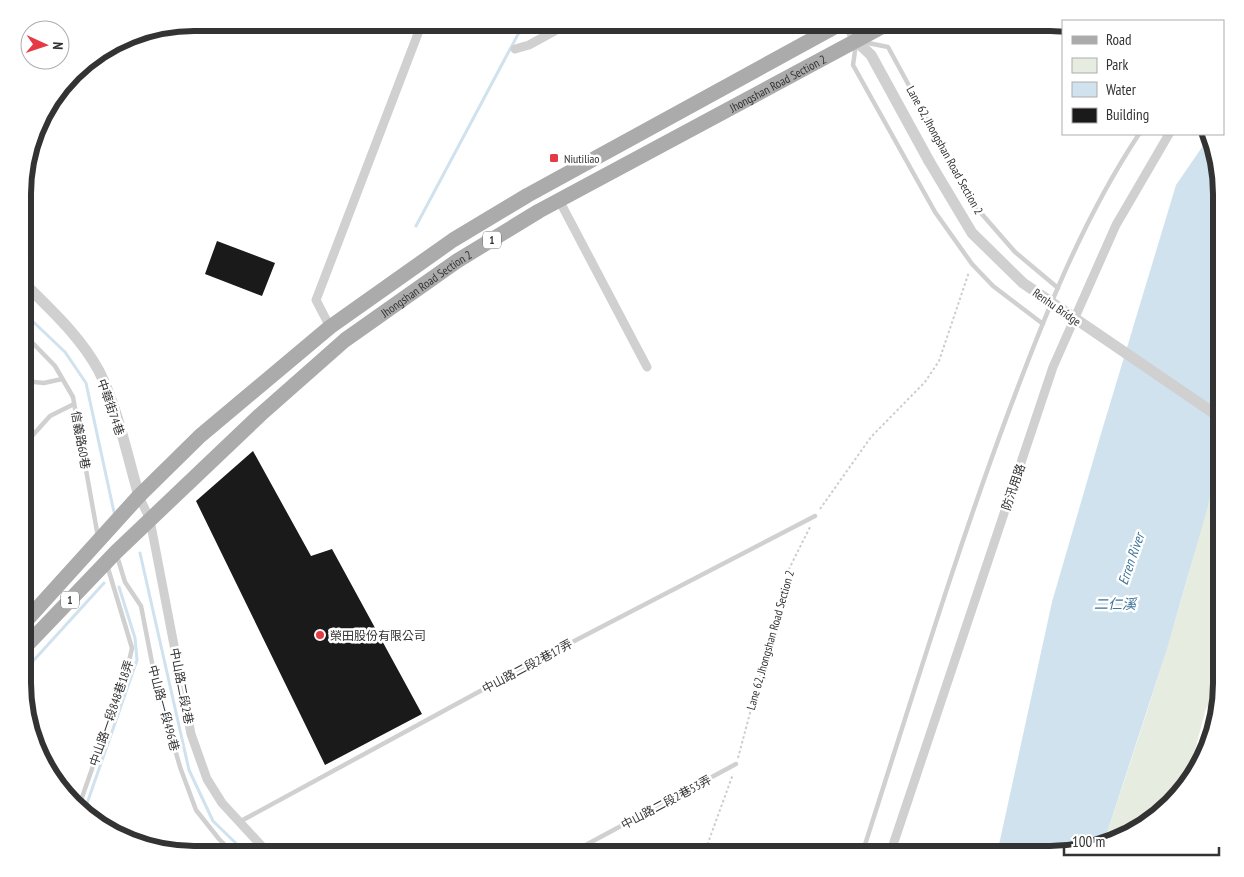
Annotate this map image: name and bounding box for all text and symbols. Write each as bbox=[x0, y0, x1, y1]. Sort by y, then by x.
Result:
north arrow bbox=[20, 20, 70, 70]
legend bbox=[1062, 20, 1224, 135]
text: Road bbox=[1106, 30, 1132, 49]
text: N bbox=[49, 41, 67, 50]
street label: Jhongshan Road Section 2 bbox=[726, 51, 828, 115]
text: Park bbox=[1106, 55, 1128, 74]
text: Water bbox=[1106, 80, 1137, 99]
street label: Lane 62, Jhongshan Road Section 2 bbox=[903, 83, 987, 217]
text: Building bbox=[1106, 105, 1149, 124]
place label: Niutiliao bbox=[564, 151, 600, 166]
marker: Niutiliao bbox=[548, 152, 560, 164]
road number: 1 bbox=[483, 232, 501, 248]
street label: Jhongshan Road Section 2 bbox=[377, 246, 474, 321]
street label: Renhu Bridge bbox=[1030, 285, 1084, 329]
street label: 中華街74巷 bbox=[94, 377, 128, 437]
street label: 信義路60巷 bbox=[69, 410, 93, 470]
street label: 防汛用路 bbox=[998, 462, 1028, 512]
water label: Erren River bbox=[1114, 529, 1149, 587]
street label: Lane 62, Jhongshan Road Section 2 bbox=[743, 568, 797, 712]
road number: 1 bbox=[61, 592, 79, 608]
water label: 二仁溪 bbox=[1094, 595, 1138, 613]
place label: 榮田股份有限公司 bbox=[330, 628, 426, 643]
marker: 榮田股份有限公司 bbox=[314, 629, 326, 641]
street label: 中山路二段2巷17弄 bbox=[479, 636, 575, 696]
street label: 中山路二段2巷 bbox=[167, 647, 197, 725]
street label: 中山路一段848巷18弄 bbox=[86, 658, 136, 768]
street label: 中山路一段496巷 bbox=[145, 663, 183, 753]
street label: 中山路二段2巷53弄 bbox=[618, 772, 714, 832]
scale bar bbox=[1064, 824, 1219, 856]
text: 100 m bbox=[1072, 832, 1105, 851]

